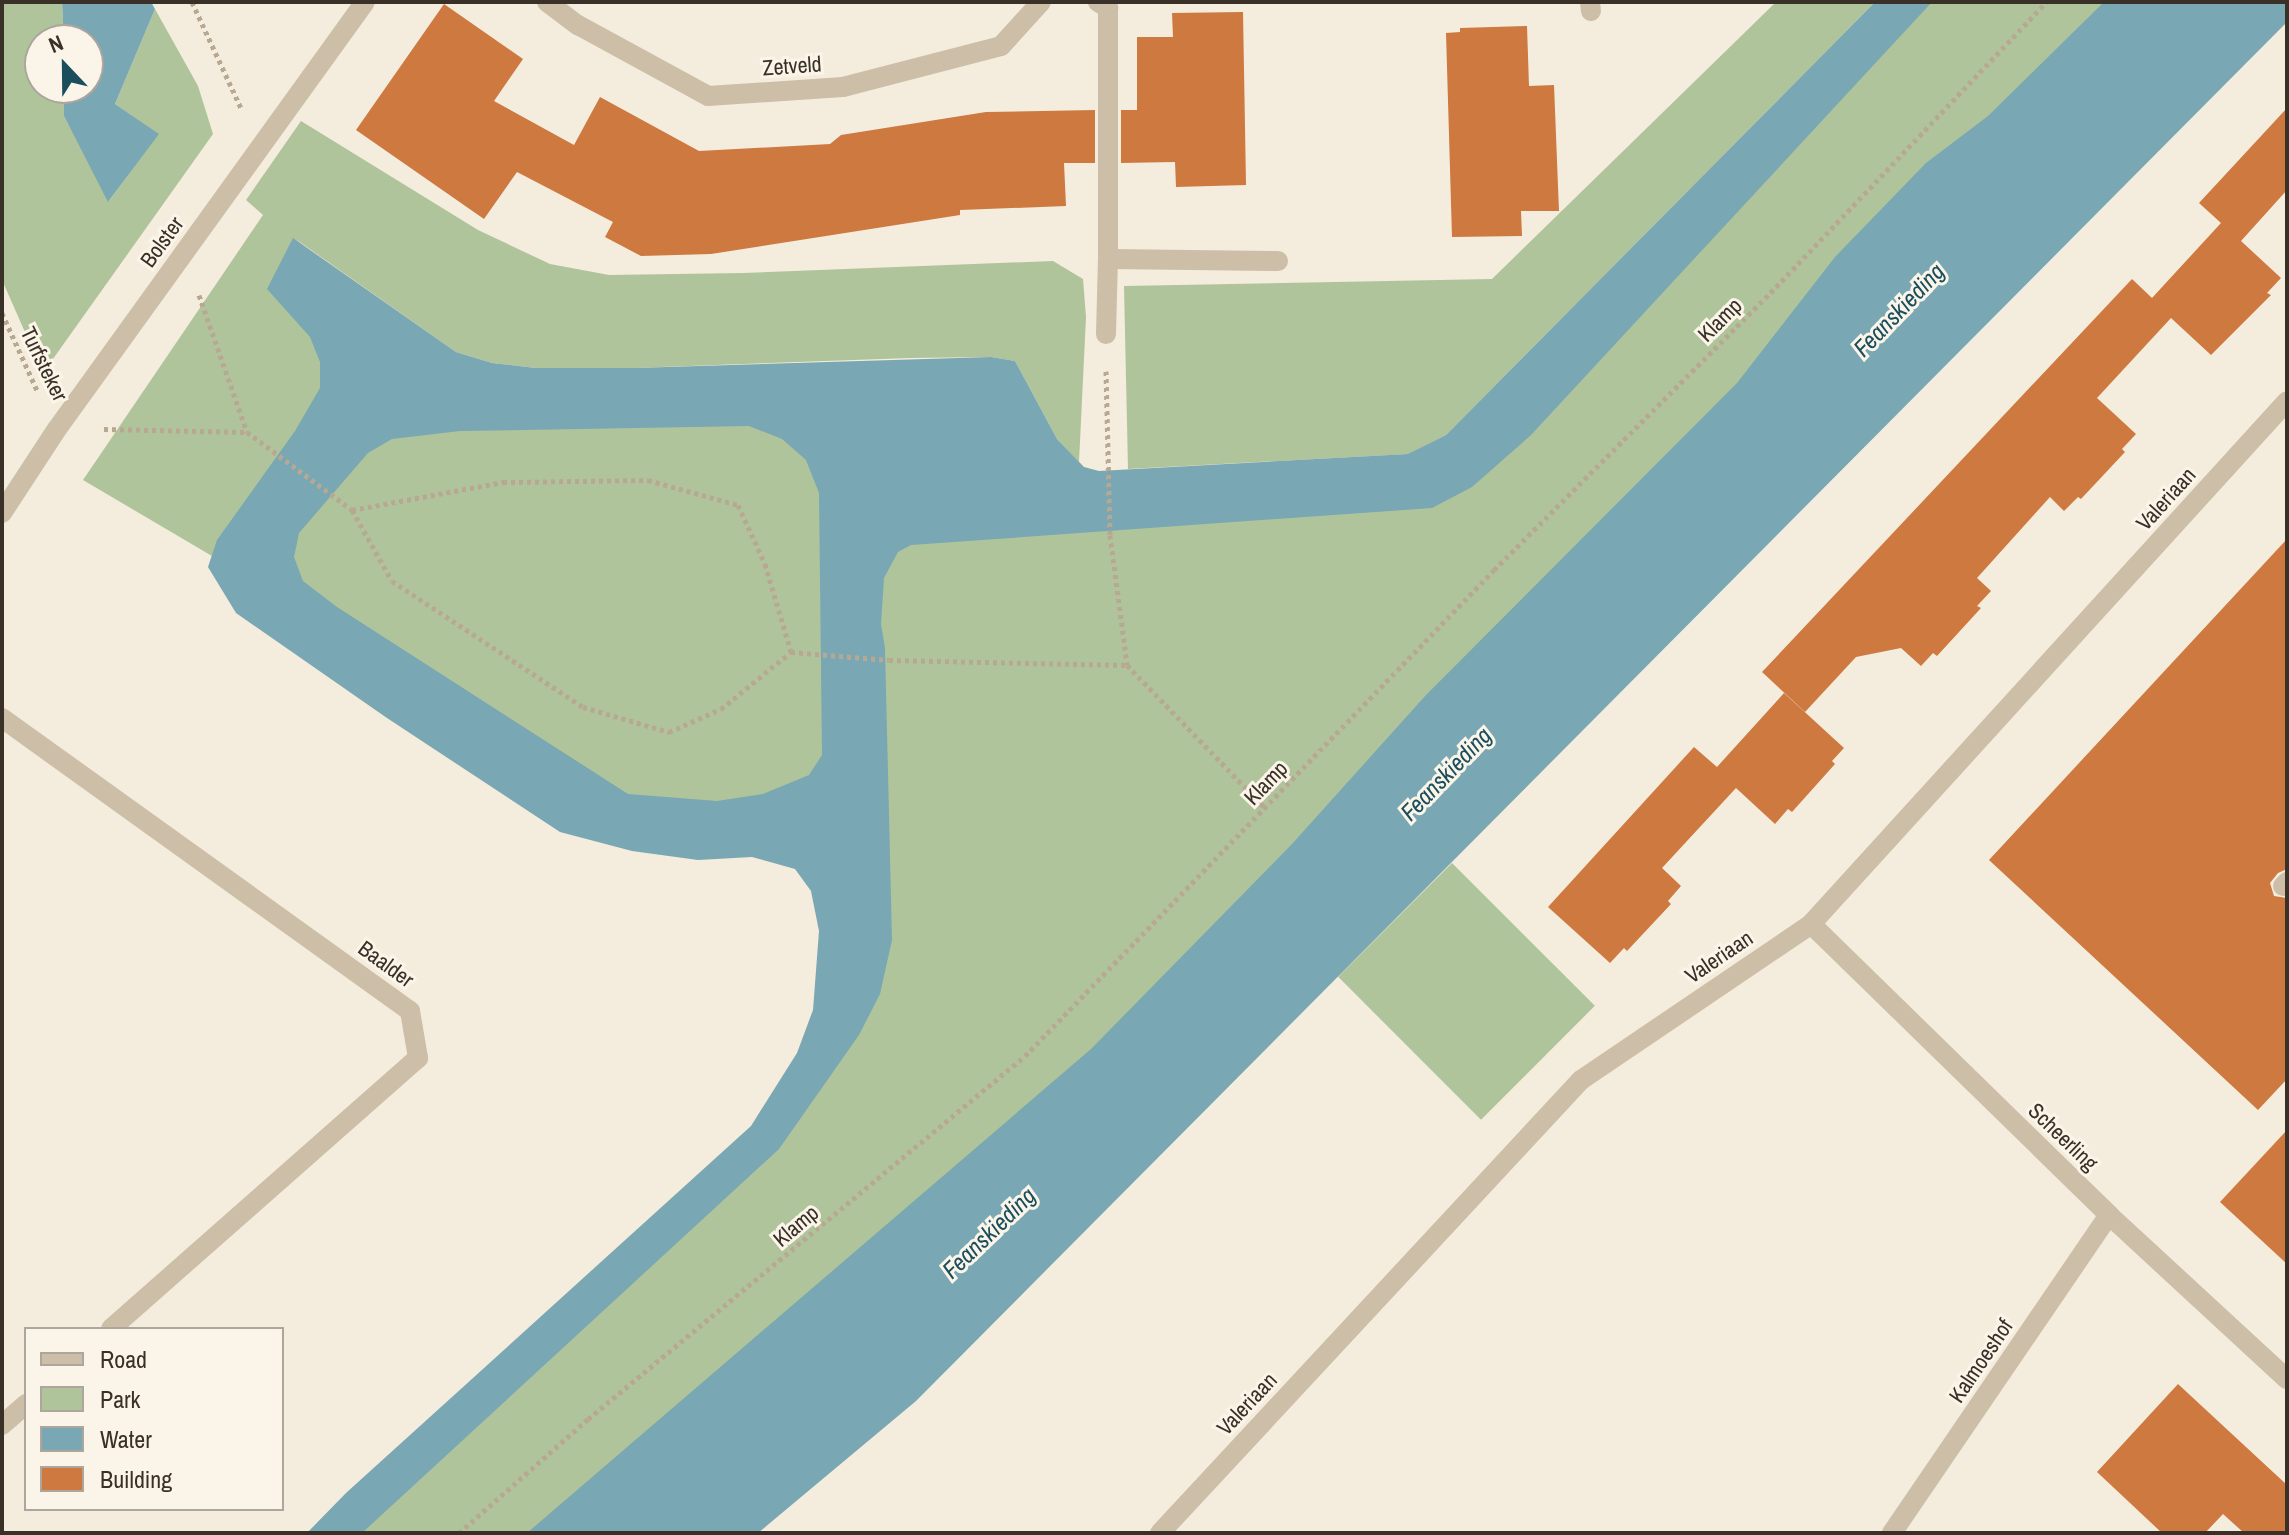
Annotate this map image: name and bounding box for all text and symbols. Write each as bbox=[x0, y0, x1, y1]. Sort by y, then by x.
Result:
north arrow bbox=[24, 24, 104, 104]
text: N bbox=[44, 27, 67, 60]
street label: Zetveld bbox=[762, 51, 822, 81]
street label: Bolster bbox=[135, 212, 189, 272]
water label: Feanskieding bbox=[1847, 257, 1951, 363]
street label: Klamp bbox=[1693, 293, 1747, 347]
street label: Turfsteker bbox=[15, 322, 73, 406]
street label: Valeriaan bbox=[2131, 462, 2201, 536]
water label: Feanskieding bbox=[1394, 721, 1498, 827]
street label: Klamp bbox=[1239, 755, 1293, 811]
street label: Valeriaan bbox=[1680, 925, 1758, 989]
street label: Baalder bbox=[353, 935, 419, 993]
street label: Scheerling bbox=[2023, 1098, 2103, 1176]
water label: Feanskieding bbox=[936, 1181, 1042, 1285]
street label: Klamp bbox=[768, 1199, 824, 1253]
street label: Kalmoeshof bbox=[1943, 1314, 2019, 1408]
legend bbox=[24, 1327, 284, 1511]
text: Road bbox=[100, 1343, 147, 1375]
street label: Valeriaan bbox=[1211, 1367, 1283, 1441]
text: Park bbox=[100, 1383, 140, 1415]
text: Water bbox=[100, 1423, 152, 1455]
text: Building bbox=[100, 1463, 172, 1495]

